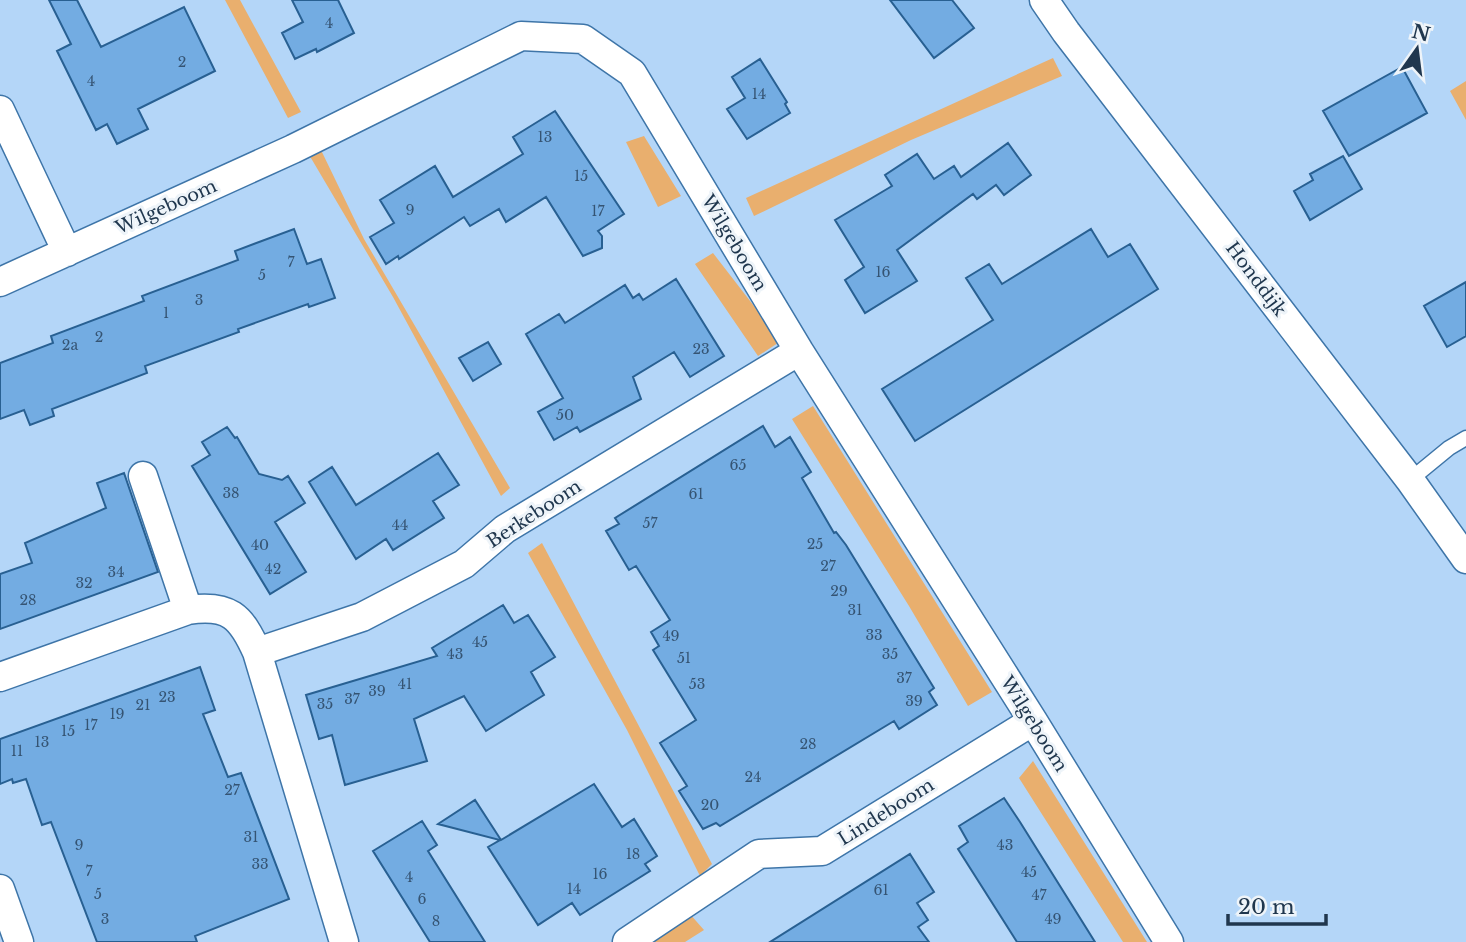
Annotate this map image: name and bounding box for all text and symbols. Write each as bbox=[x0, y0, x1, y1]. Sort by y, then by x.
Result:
house number: 4 bbox=[325, 14, 333, 32]
north arrow bbox=[1382, 14, 1452, 84]
text: N bbox=[1410, 20, 1433, 46]
house number: 2 bbox=[178, 53, 186, 71]
house number: 4 bbox=[87, 72, 95, 90]
house number: 14 bbox=[752, 85, 766, 103]
house number: 13 bbox=[538, 128, 552, 146]
house number: 15 bbox=[574, 167, 588, 185]
street label: Wilgeboom bbox=[111, 175, 220, 240]
street label: Wilgeboom bbox=[696, 190, 771, 295]
house number: 9 bbox=[405, 201, 415, 219]
house number: 17 bbox=[591, 202, 606, 220]
street label: Honddijk bbox=[1221, 238, 1291, 320]
house number: 7 bbox=[287, 253, 295, 271]
house number: 16 bbox=[875, 263, 891, 281]
house number: 5 bbox=[258, 266, 266, 284]
house number: 3 bbox=[195, 291, 203, 309]
house number: 1 bbox=[163, 304, 169, 322]
house number: 2 bbox=[95, 328, 103, 346]
house number: 2a bbox=[62, 336, 78, 354]
house number: 23 bbox=[692, 340, 710, 358]
house number: 50 bbox=[556, 406, 574, 424]
house number: 65 bbox=[730, 456, 747, 474]
street label: Berkeboom bbox=[483, 475, 585, 553]
house number: 38 bbox=[222, 484, 240, 502]
house number: 61 bbox=[688, 485, 704, 503]
house number: 57 bbox=[643, 514, 658, 532]
house number: 44 bbox=[392, 516, 408, 534]
house number: 25 bbox=[807, 535, 823, 553]
house number: 40 bbox=[251, 536, 269, 554]
house number: 27 bbox=[820, 557, 837, 575]
house number: 42 bbox=[265, 560, 281, 578]
house number: 34 bbox=[108, 563, 124, 581]
house number: 32 bbox=[75, 574, 93, 592]
house number: 29 bbox=[830, 582, 848, 600]
house number: 28 bbox=[19, 591, 37, 609]
house number: 31 bbox=[848, 601, 862, 619]
house number: 33 bbox=[865, 626, 883, 644]
house number: 49 bbox=[662, 627, 680, 645]
house number: 45 bbox=[472, 633, 488, 651]
house number: 43 bbox=[447, 645, 463, 663]
house number: 35 bbox=[882, 645, 898, 663]
house number: 51 bbox=[677, 649, 691, 667]
house number: 37 bbox=[896, 669, 913, 687]
street label: Wilgeboom bbox=[995, 671, 1072, 776]
house number: 41 bbox=[398, 675, 412, 693]
house number: 53 bbox=[689, 675, 705, 693]
house number: 39 bbox=[368, 682, 386, 700]
house number: 23 bbox=[158, 688, 176, 706]
house number: 37 bbox=[344, 690, 361, 708]
house number: 39 bbox=[905, 692, 923, 710]
house number: 35 bbox=[317, 695, 333, 713]
house number: 21 bbox=[136, 696, 150, 714]
house number: 19 bbox=[109, 705, 125, 723]
house number: 17 bbox=[84, 716, 99, 734]
house number: 15 bbox=[61, 722, 75, 740]
house number: 13 bbox=[35, 733, 49, 751]
house number: 28 bbox=[799, 735, 817, 753]
house number: 11 bbox=[11, 742, 23, 760]
house number: 24 bbox=[745, 768, 761, 786]
street label: Lindeboom bbox=[834, 774, 938, 850]
house number: 27 bbox=[224, 781, 241, 799]
house number: 20 bbox=[701, 796, 719, 814]
house number: 31 bbox=[244, 828, 258, 846]
house number: 9 bbox=[74, 836, 84, 854]
house number: 43 bbox=[997, 836, 1013, 854]
house number: 18 bbox=[626, 845, 640, 863]
house number: 33 bbox=[251, 855, 269, 873]
house number: 7 bbox=[85, 862, 93, 880]
house number: 45 bbox=[1021, 863, 1037, 881]
house number: 16 bbox=[592, 865, 608, 883]
house number: 4 bbox=[405, 868, 413, 886]
house number: 14 bbox=[567, 880, 581, 898]
house number: 61 bbox=[873, 881, 889, 899]
scale bar bbox=[1228, 883, 1326, 927]
house number: 5 bbox=[94, 885, 102, 903]
house number: 47 bbox=[1031, 886, 1048, 904]
house number: 6 bbox=[417, 890, 427, 908]
text: 20 m bbox=[1238, 894, 1295, 920]
house number: 3 bbox=[101, 910, 109, 928]
house number: 49 bbox=[1044, 910, 1062, 928]
house number: 8 bbox=[432, 912, 440, 930]

